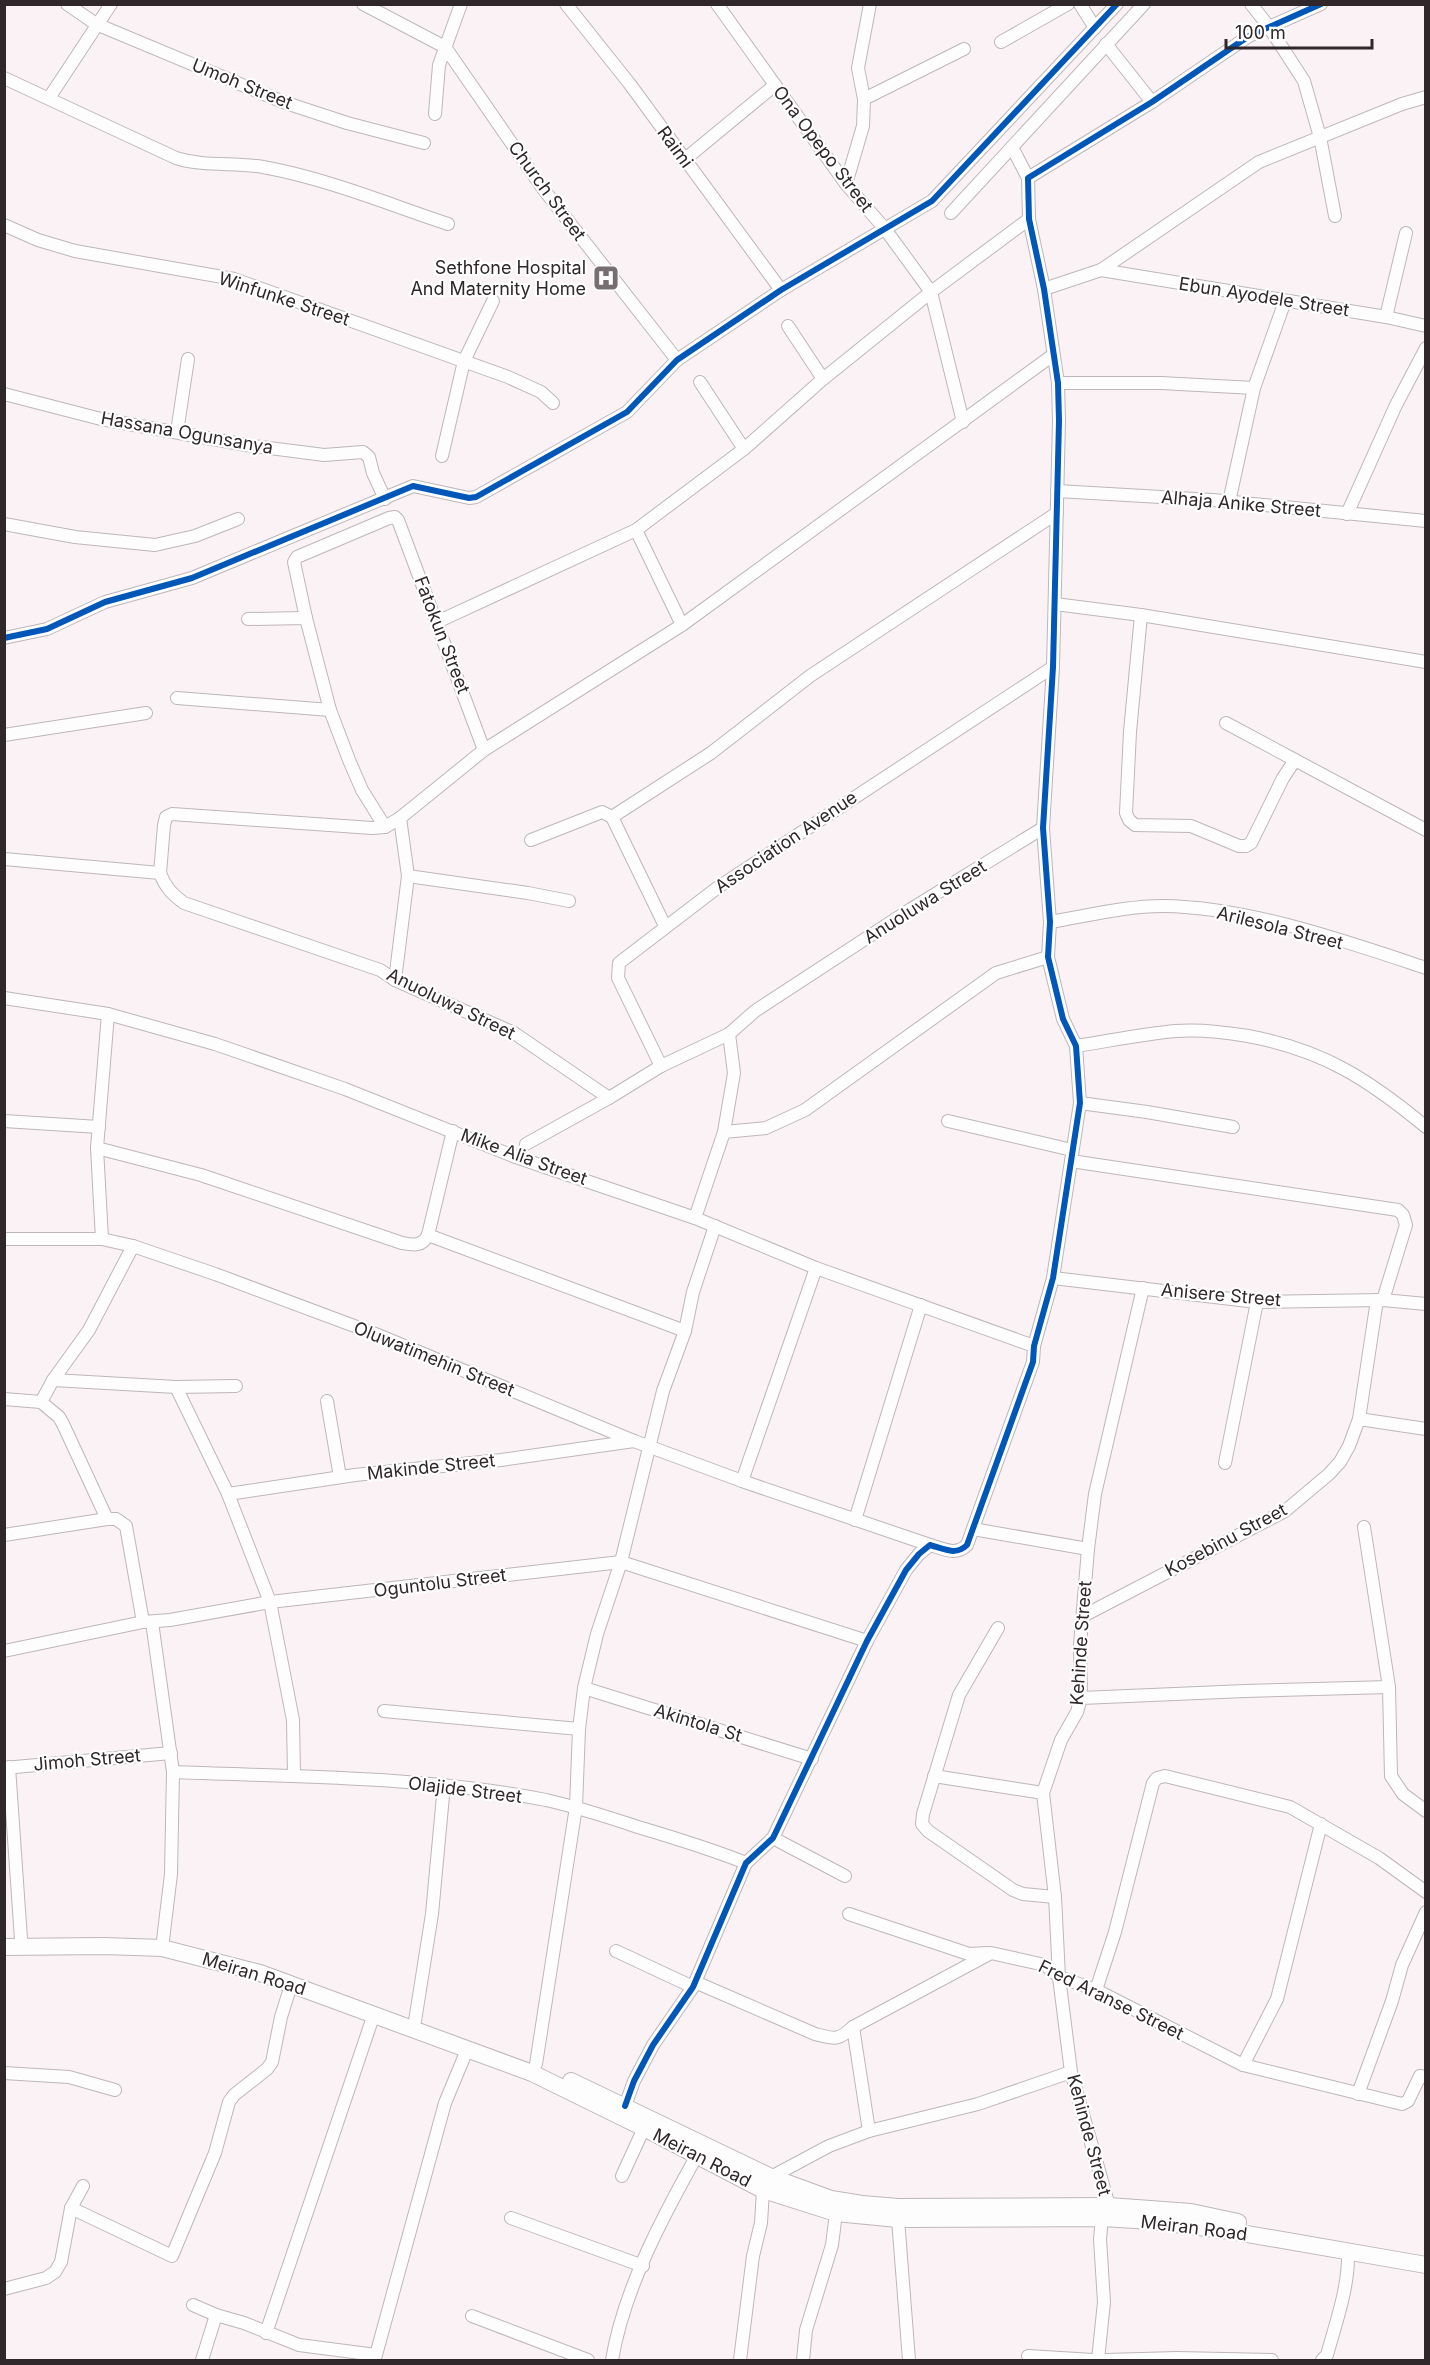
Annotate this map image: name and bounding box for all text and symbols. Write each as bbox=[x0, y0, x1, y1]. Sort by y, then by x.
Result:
scale bar bbox=[1226, 12, 1372, 50]
text: 100 m bbox=[1235, 22, 1286, 43]
street label: Umoh Street bbox=[189, 54, 296, 113]
street label: Ona Opepo Street bbox=[769, 81, 878, 216]
street label: Raimi bbox=[653, 122, 697, 172]
street label: Church Street bbox=[504, 137, 591, 245]
place label: Sethfone Hospital And Maternity Home bbox=[410, 257, 586, 299]
hospital icon: Sethfone Hospital And Maternity Home bbox=[591, 263, 621, 293]
street label: Winfunke Street bbox=[216, 267, 352, 330]
street label: Ebun Ayodele Street bbox=[1177, 273, 1351, 320]
street label: Hassana Ogunsanya bbox=[99, 407, 275, 458]
street label: Alhaja Anike Street bbox=[1160, 486, 1322, 521]
street label: Fatokun Street bbox=[410, 573, 474, 696]
street label: Association Avenue bbox=[711, 786, 861, 897]
street label: Anuoluwa Street bbox=[860, 855, 990, 948]
street label: Arilesola Street bbox=[1215, 902, 1345, 953]
street label: Anuoluwa Street bbox=[384, 963, 519, 1044]
street label: Mike Alia Street bbox=[458, 1124, 590, 1189]
street label: Anisere Street bbox=[1160, 1279, 1282, 1310]
street label: Oluwatimehin Street bbox=[351, 1317, 518, 1400]
street label: Makinde Street bbox=[366, 1449, 496, 1484]
street label: Kosebinu Street bbox=[1161, 1499, 1290, 1580]
street label: Oguntolu Street bbox=[372, 1564, 508, 1601]
street label: Kehinde Street bbox=[1066, 1580, 1095, 1706]
street label: Akintola St bbox=[652, 1699, 745, 1746]
street label: Jimoh Street bbox=[32, 1744, 142, 1775]
street label: Olajide Street bbox=[407, 1772, 523, 1807]
street label: Meiran Road bbox=[200, 1948, 308, 1999]
street label: Fred Aranse Street bbox=[1035, 1955, 1187, 2044]
street label: Kehinde Street bbox=[1063, 2072, 1116, 2198]
street label: Meiran Road bbox=[650, 2124, 755, 2191]
street label: Meiran Road bbox=[1140, 2211, 1249, 2244]

